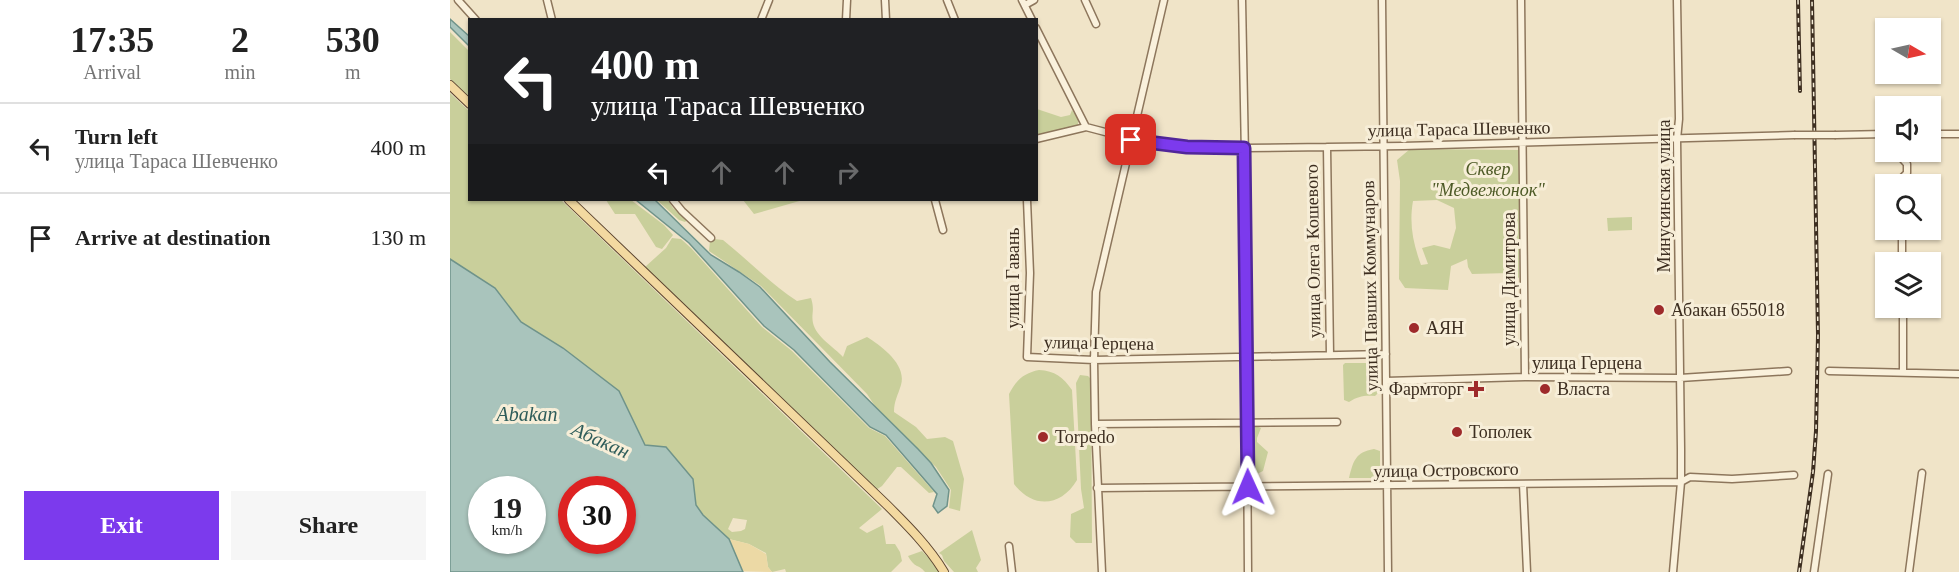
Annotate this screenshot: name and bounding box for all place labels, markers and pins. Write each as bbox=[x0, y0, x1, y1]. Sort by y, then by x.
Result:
pin bbox=[1105, 114, 1156, 165]
place label: Абакан 655018 bbox=[1671, 300, 1785, 320]
marker: Абакан 655018 bbox=[1652, 303, 1666, 317]
place label: АЯН bbox=[1426, 318, 1464, 338]
marker: АЯН bbox=[1407, 321, 1421, 335]
place label: Фармторг bbox=[1389, 379, 1464, 399]
place label: Власта bbox=[1557, 379, 1610, 399]
marker: Фармторг bbox=[1469, 382, 1483, 396]
marker: Власта bbox=[1538, 382, 1552, 396]
place label: Тополек bbox=[1469, 422, 1532, 442]
marker: Тополек bbox=[1450, 425, 1464, 439]
place label: Torpedo bbox=[1055, 427, 1115, 447]
marker: Torpedo bbox=[1036, 430, 1050, 444]

